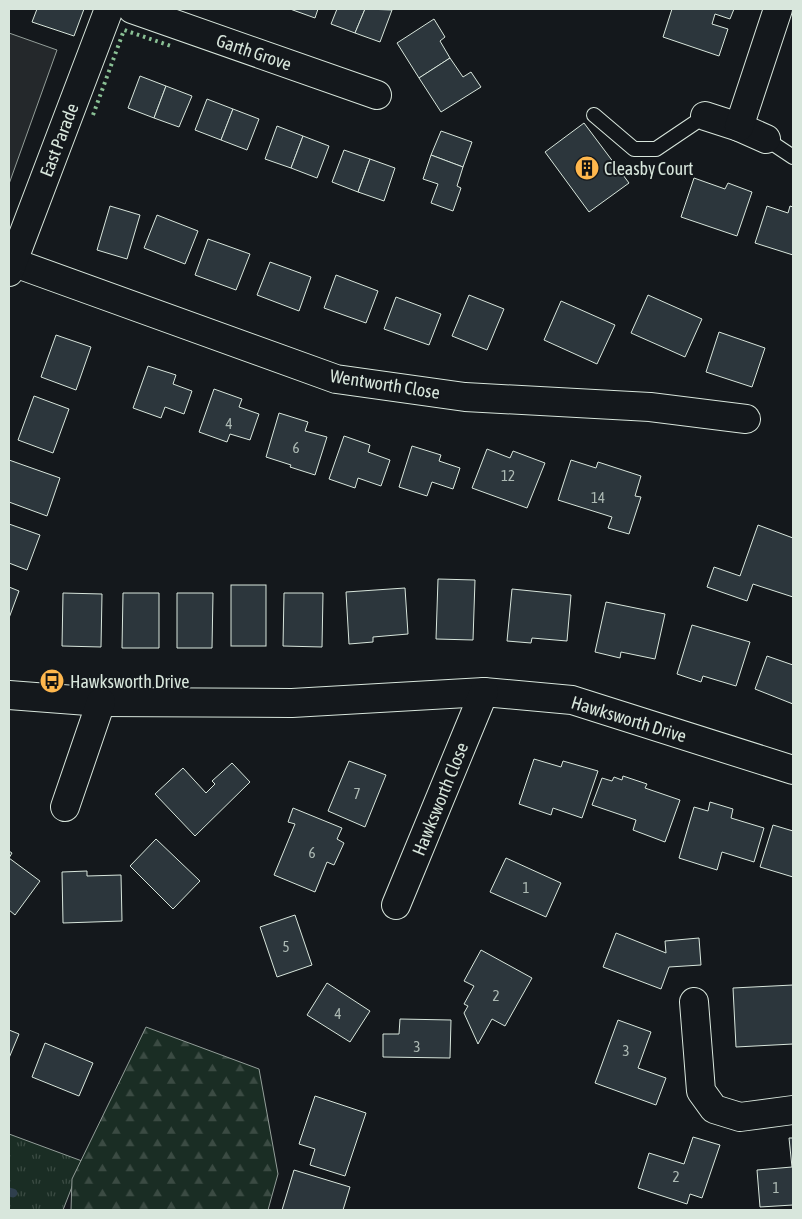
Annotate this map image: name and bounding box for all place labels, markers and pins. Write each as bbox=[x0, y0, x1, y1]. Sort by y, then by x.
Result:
building icon: Cleasby Court bbox=[574, 155, 600, 181]
place label: Cleasby Court bbox=[604, 158, 693, 179]
bus stop icon: Hawksworth Drive bbox=[39, 668, 65, 694]
place label: Hawksworth Drive bbox=[70, 671, 189, 692]

